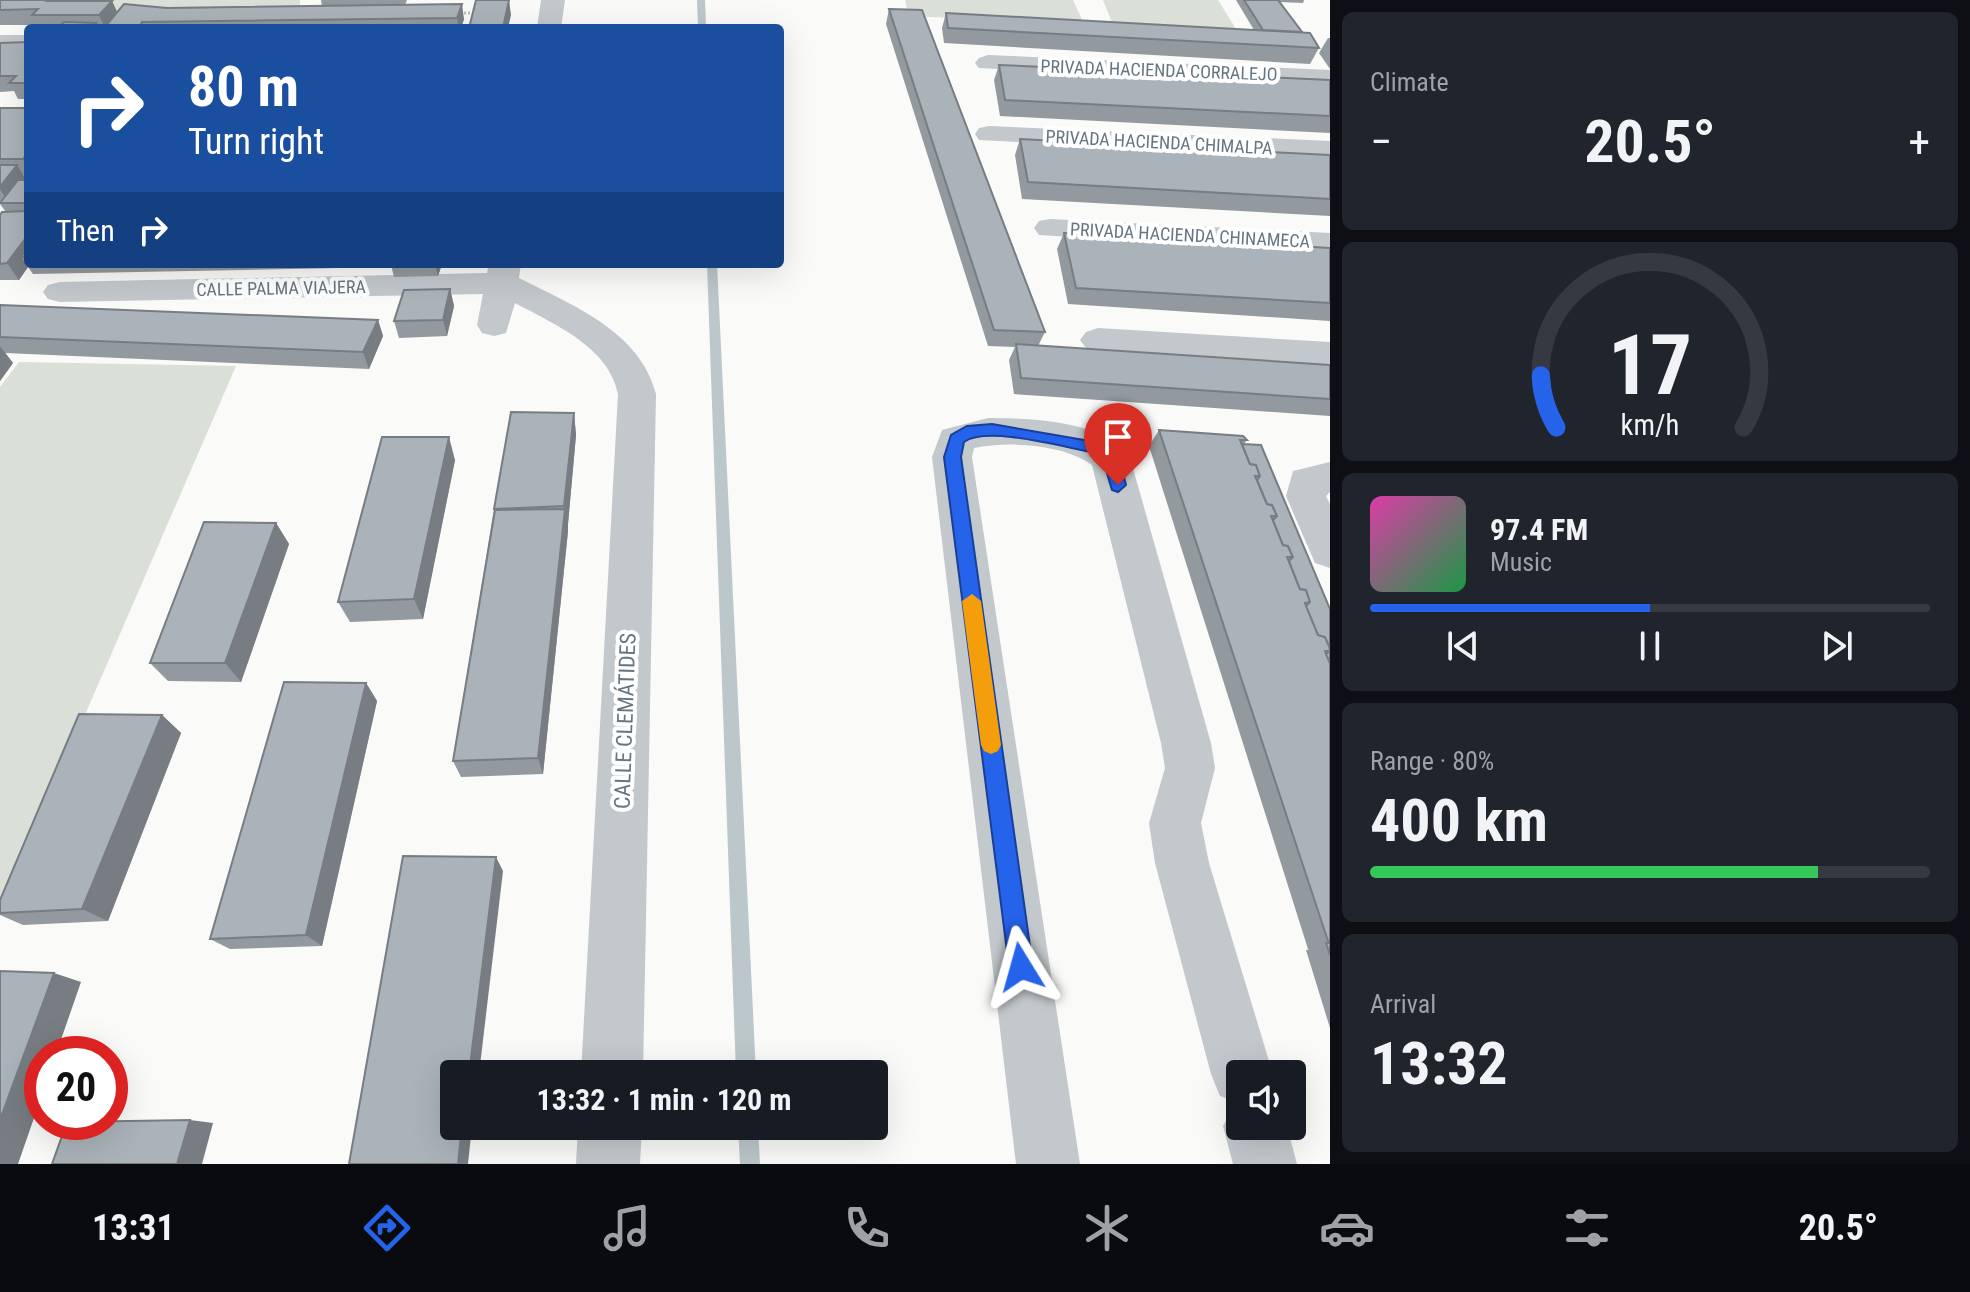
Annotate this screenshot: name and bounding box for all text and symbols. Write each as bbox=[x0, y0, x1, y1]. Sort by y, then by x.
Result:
text: 80 m bbox=[188, 54, 299, 120]
street label: PRIVADA HACIENDA CORRALEJO bbox=[1040, 55, 1278, 85]
icon: right bbox=[56, 56, 160, 160]
text: Climate bbox=[1370, 67, 1449, 97]
text: 20.5° bbox=[1584, 106, 1716, 177]
text: − bbox=[1370, 116, 1392, 168]
text: + bbox=[1908, 116, 1930, 168]
text: Turn right bbox=[188, 121, 324, 163]
street label: PRIVADA HACIENDA CHIMALPA bbox=[1045, 126, 1274, 158]
icon: right bbox=[131, 208, 175, 252]
text: Then bbox=[56, 213, 115, 248]
street label: PRIVADA HACIENDA CHINAMECA bbox=[1070, 218, 1311, 252]
street label: CALLE PALMA VIAJERA bbox=[196, 276, 367, 300]
text: 17 bbox=[1608, 316, 1692, 413]
pin bbox=[1084, 403, 1152, 485]
text: km/h bbox=[1621, 408, 1679, 442]
icon: arrive bbox=[1096, 415, 1140, 459]
text: 97.4 FM bbox=[1490, 512, 1588, 547]
text: Music bbox=[1490, 547, 1552, 577]
icon: previous bbox=[1441, 624, 1485, 668]
icon: pause bbox=[1628, 624, 1672, 668]
icon: next bbox=[1815, 624, 1859, 668]
street label: CALLE CLEMÁTIDES bbox=[609, 633, 641, 809]
text: Range · 80% bbox=[1370, 746, 1494, 776]
text: 400 km bbox=[1370, 785, 1548, 856]
position arrow bbox=[979, 925, 1063, 1009]
text: Arrival bbox=[1370, 989, 1436, 1019]
text: 13:32 bbox=[1370, 1028, 1508, 1099]
speed limit sign: 20 bbox=[24, 1036, 128, 1140]
map controls bbox=[1226, 1060, 1306, 1140]
button: sound bbox=[1226, 1060, 1306, 1140]
text: 13:32 · 1 min · 120 m bbox=[537, 1082, 791, 1117]
icon: directions bbox=[359, 1200, 415, 1256]
icon: music bbox=[599, 1200, 655, 1256]
icon: phone bbox=[839, 1200, 895, 1256]
icon: climate bbox=[1079, 1200, 1135, 1256]
icon: car bbox=[1319, 1200, 1375, 1256]
icon: filters bbox=[1559, 1200, 1615, 1256]
text: 13:31 bbox=[92, 1207, 175, 1249]
text: 20.5° bbox=[1799, 1207, 1878, 1249]

